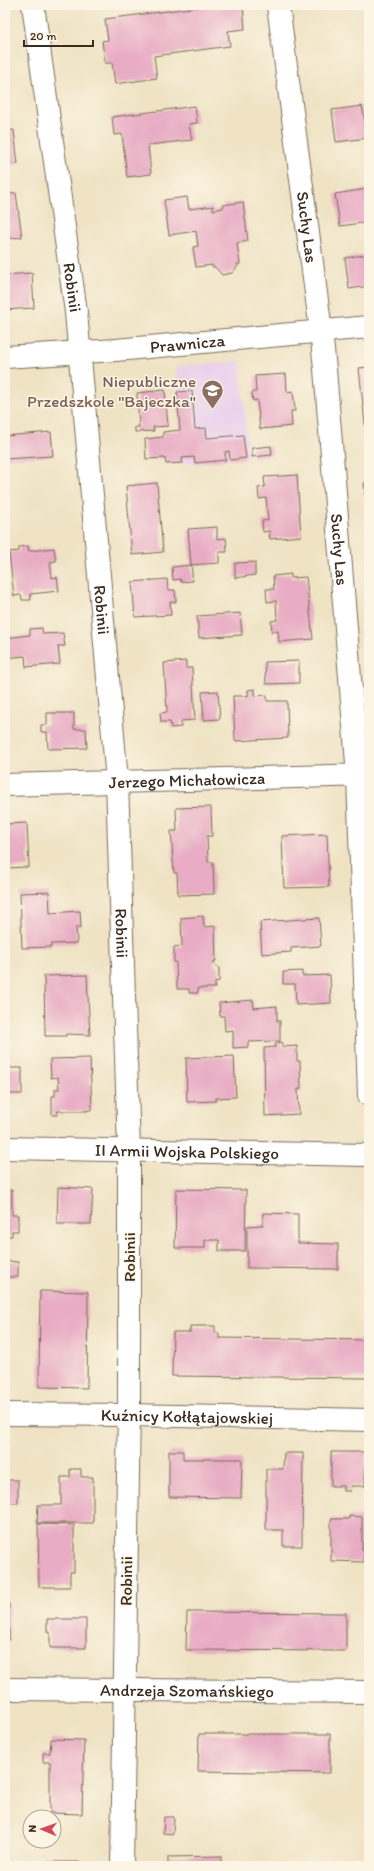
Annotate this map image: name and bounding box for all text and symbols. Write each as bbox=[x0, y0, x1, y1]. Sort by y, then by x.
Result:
scale bar bbox=[24, 22, 93, 48]
text: 20 m bbox=[30, 29, 57, 43]
street label: Suchy Las bbox=[293, 190, 322, 264]
street label: Robinii bbox=[59, 261, 86, 313]
street label: Prawnicza bbox=[149, 330, 226, 357]
place label: Niepubliczne Przedszkole "Bajeczka" bbox=[27, 371, 196, 411]
school or university icon: Niepubliczne Przedszkole "Bajeczka" bbox=[199, 378, 225, 411]
street label: Suchy Las bbox=[327, 513, 353, 586]
street label: Robinii bbox=[90, 584, 114, 636]
street label: Jerzego Michałowicza bbox=[108, 768, 265, 792]
street label: Robinii bbox=[111, 908, 133, 958]
street label: II Armii Wojska Polskiego bbox=[95, 1140, 279, 1163]
street label: Robinii bbox=[119, 1232, 139, 1282]
street label: Kuźnicy Kołłątajowskiej bbox=[101, 1405, 273, 1428]
street label: Robinii bbox=[116, 1556, 136, 1606]
street label: Andrzeja Szomańskiego bbox=[100, 1680, 274, 1701]
north arrow bbox=[22, 1809, 62, 1849]
text: N bbox=[26, 1825, 39, 1833]

